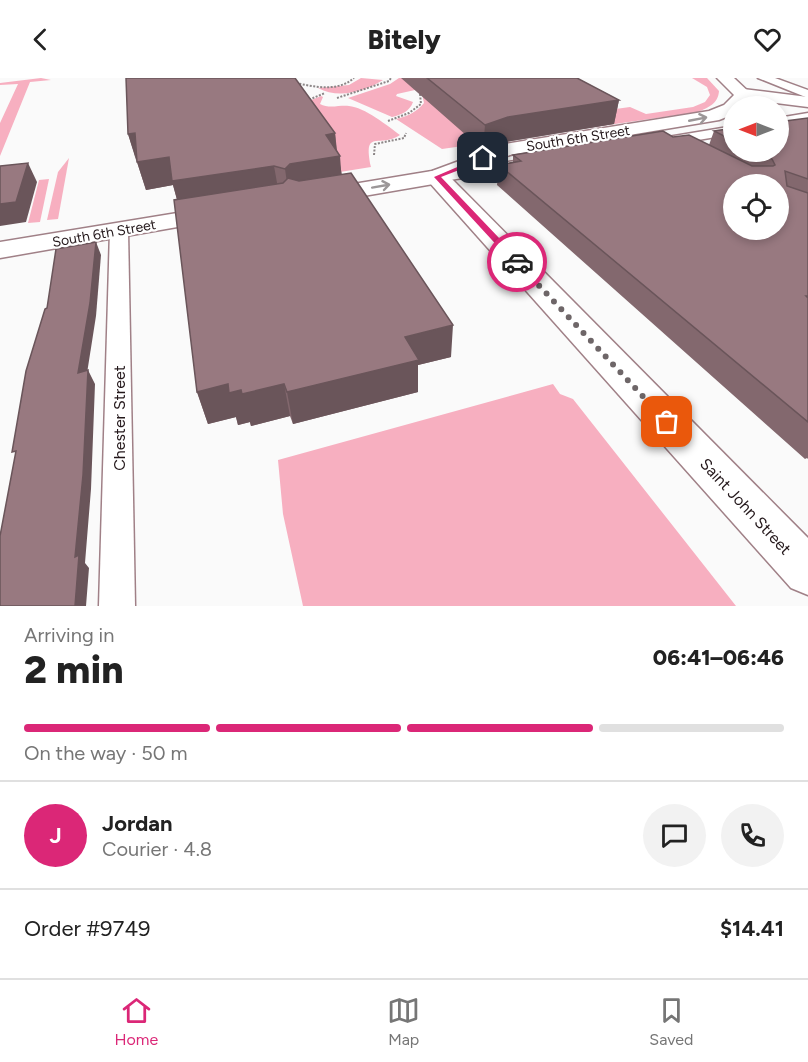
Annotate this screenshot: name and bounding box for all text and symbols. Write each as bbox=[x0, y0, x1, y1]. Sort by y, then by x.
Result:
icon: back bbox=[24, 23, 57, 56]
text: Bitely bbox=[367, 23, 441, 56]
icon: heart bbox=[751, 23, 784, 56]
north arrow bbox=[723, 96, 789, 162]
map controls bbox=[723, 96, 789, 240]
one-way arrow bbox=[688, 113, 707, 124]
street label: South 6th Street bbox=[525, 122, 631, 155]
pin bbox=[457, 132, 508, 183]
icon: home bbox=[466, 141, 499, 174]
button: locate bbox=[723, 174, 789, 240]
one-way arrow bbox=[370, 180, 390, 191]
street label: South 6th Street bbox=[51, 216, 157, 251]
courier bbox=[487, 232, 547, 292]
icon: car bbox=[501, 246, 534, 279]
street label: Chester Street bbox=[110, 365, 129, 471]
pin bbox=[641, 396, 692, 447]
icon: bag bbox=[650, 405, 683, 438]
street label: Saint John Street bbox=[696, 454, 795, 558]
text: Arriving in bbox=[24, 623, 114, 647]
text: 06:41–06:46 bbox=[653, 644, 784, 671]
text: 2 min bbox=[24, 646, 124, 693]
text: On the way · 50 m bbox=[24, 741, 187, 765]
button: chat bbox=[643, 804, 706, 867]
button: phone bbox=[721, 804, 784, 867]
text: Jordan bbox=[102, 810, 173, 837]
text: J bbox=[49, 822, 62, 849]
text: Courier · 4.8 bbox=[102, 837, 212, 861]
text: Order #9749 bbox=[24, 915, 151, 942]
text: $14.41 bbox=[720, 915, 784, 942]
tab: Home bbox=[115, 994, 158, 1049]
tab: Map bbox=[387, 994, 420, 1049]
tab: Saved bbox=[649, 994, 693, 1049]

